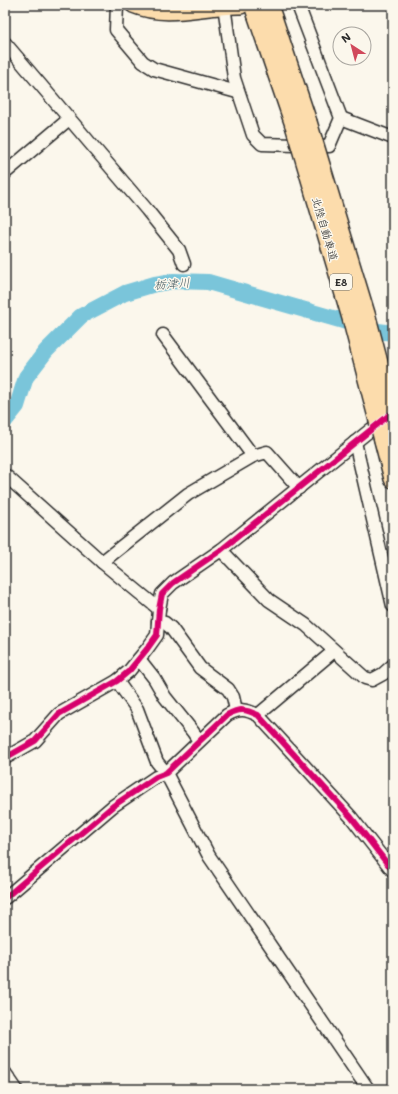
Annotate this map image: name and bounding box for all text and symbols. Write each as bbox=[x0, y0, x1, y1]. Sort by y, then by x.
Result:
north arrow bbox=[332, 26, 372, 66]
text: N bbox=[338, 29, 354, 46]
street label: 北陸自動車道 bbox=[309, 195, 342, 263]
water label: 栃津川 bbox=[153, 274, 190, 292]
road number: E8 bbox=[330, 274, 352, 290]

